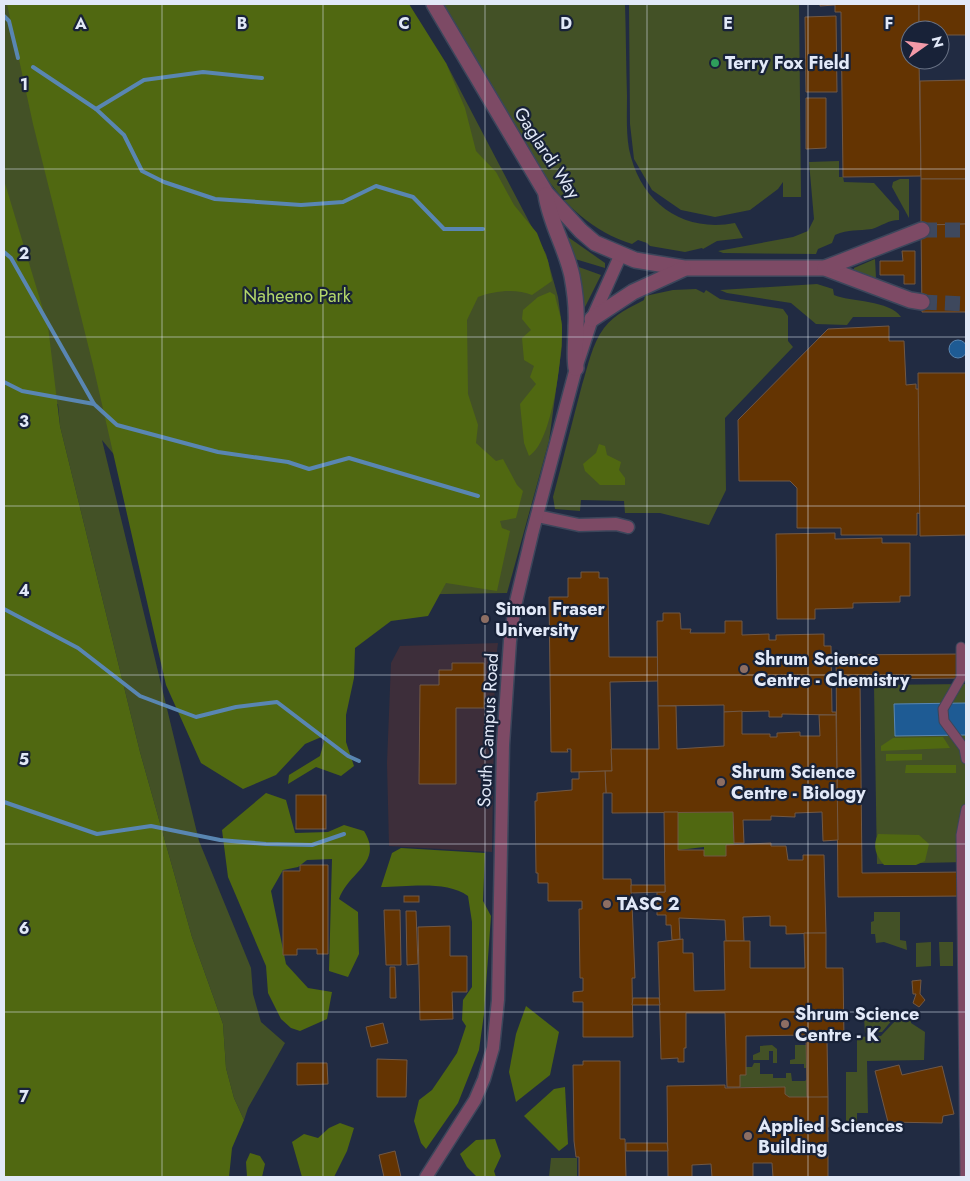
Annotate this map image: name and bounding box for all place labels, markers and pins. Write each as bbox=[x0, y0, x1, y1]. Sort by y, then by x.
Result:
place label: Terry Fox Field bbox=[725, 50, 850, 76]
marker: Terry Fox Field bbox=[709, 57, 721, 69]
place label: Simon Fraser University bbox=[495, 596, 606, 643]
marker: Simon Fraser University bbox=[479, 613, 491, 625]
place label: Shrum Science Centre - Chemistry bbox=[754, 646, 910, 693]
marker: Shrum Science Centre - Chemistry bbox=[738, 663, 750, 675]
place label: Shrum Science Centre - Biology bbox=[731, 759, 866, 806]
marker: Shrum Science Centre - Biology bbox=[715, 776, 727, 788]
place label: TASC 2 bbox=[617, 891, 680, 917]
marker: TASC 2 bbox=[601, 898, 613, 910]
place label: Shrum Science Centre - K bbox=[795, 1001, 919, 1048]
marker: Shrum Science Centre - K bbox=[779, 1018, 791, 1030]
place label: Applied Sciences Building bbox=[757, 1113, 903, 1160]
marker: Applied Sciences Building bbox=[742, 1130, 754, 1142]

